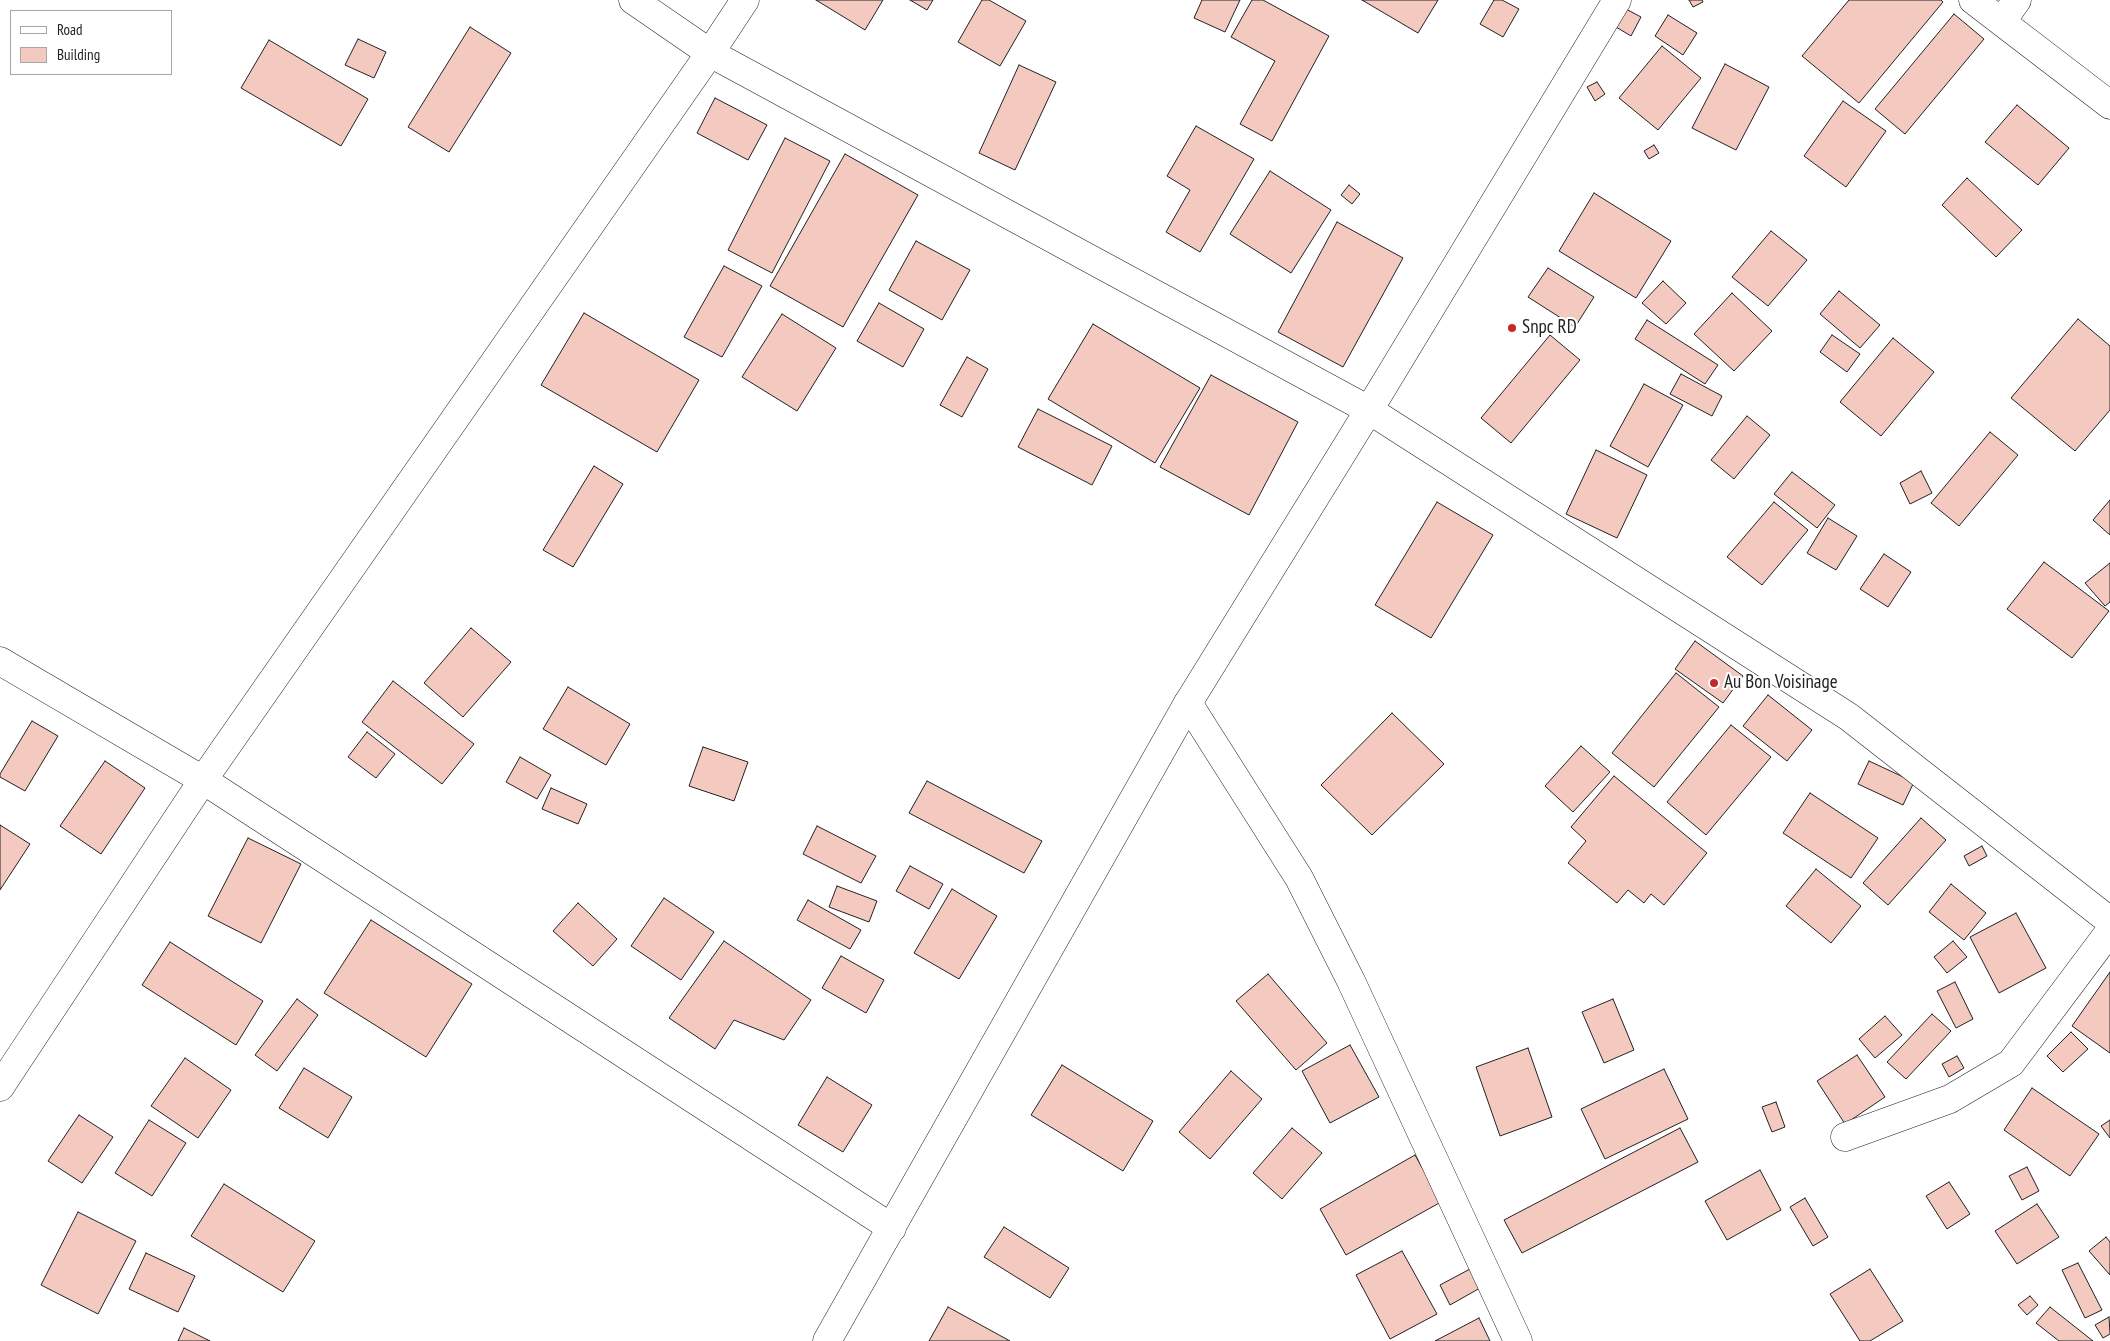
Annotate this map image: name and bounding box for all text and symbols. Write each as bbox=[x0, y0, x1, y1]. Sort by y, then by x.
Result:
legend bbox=[10, 10, 172, 75]
text: Road bbox=[57, 20, 83, 39]
text: Building bbox=[57, 45, 100, 64]
place label: Snpc RD bbox=[1522, 317, 1577, 339]
marker: Snpc RD bbox=[1506, 322, 1518, 334]
place label: Au Bon Voisinage bbox=[1724, 672, 1838, 694]
marker: Au Bon Voisinage bbox=[1708, 677, 1720, 689]

